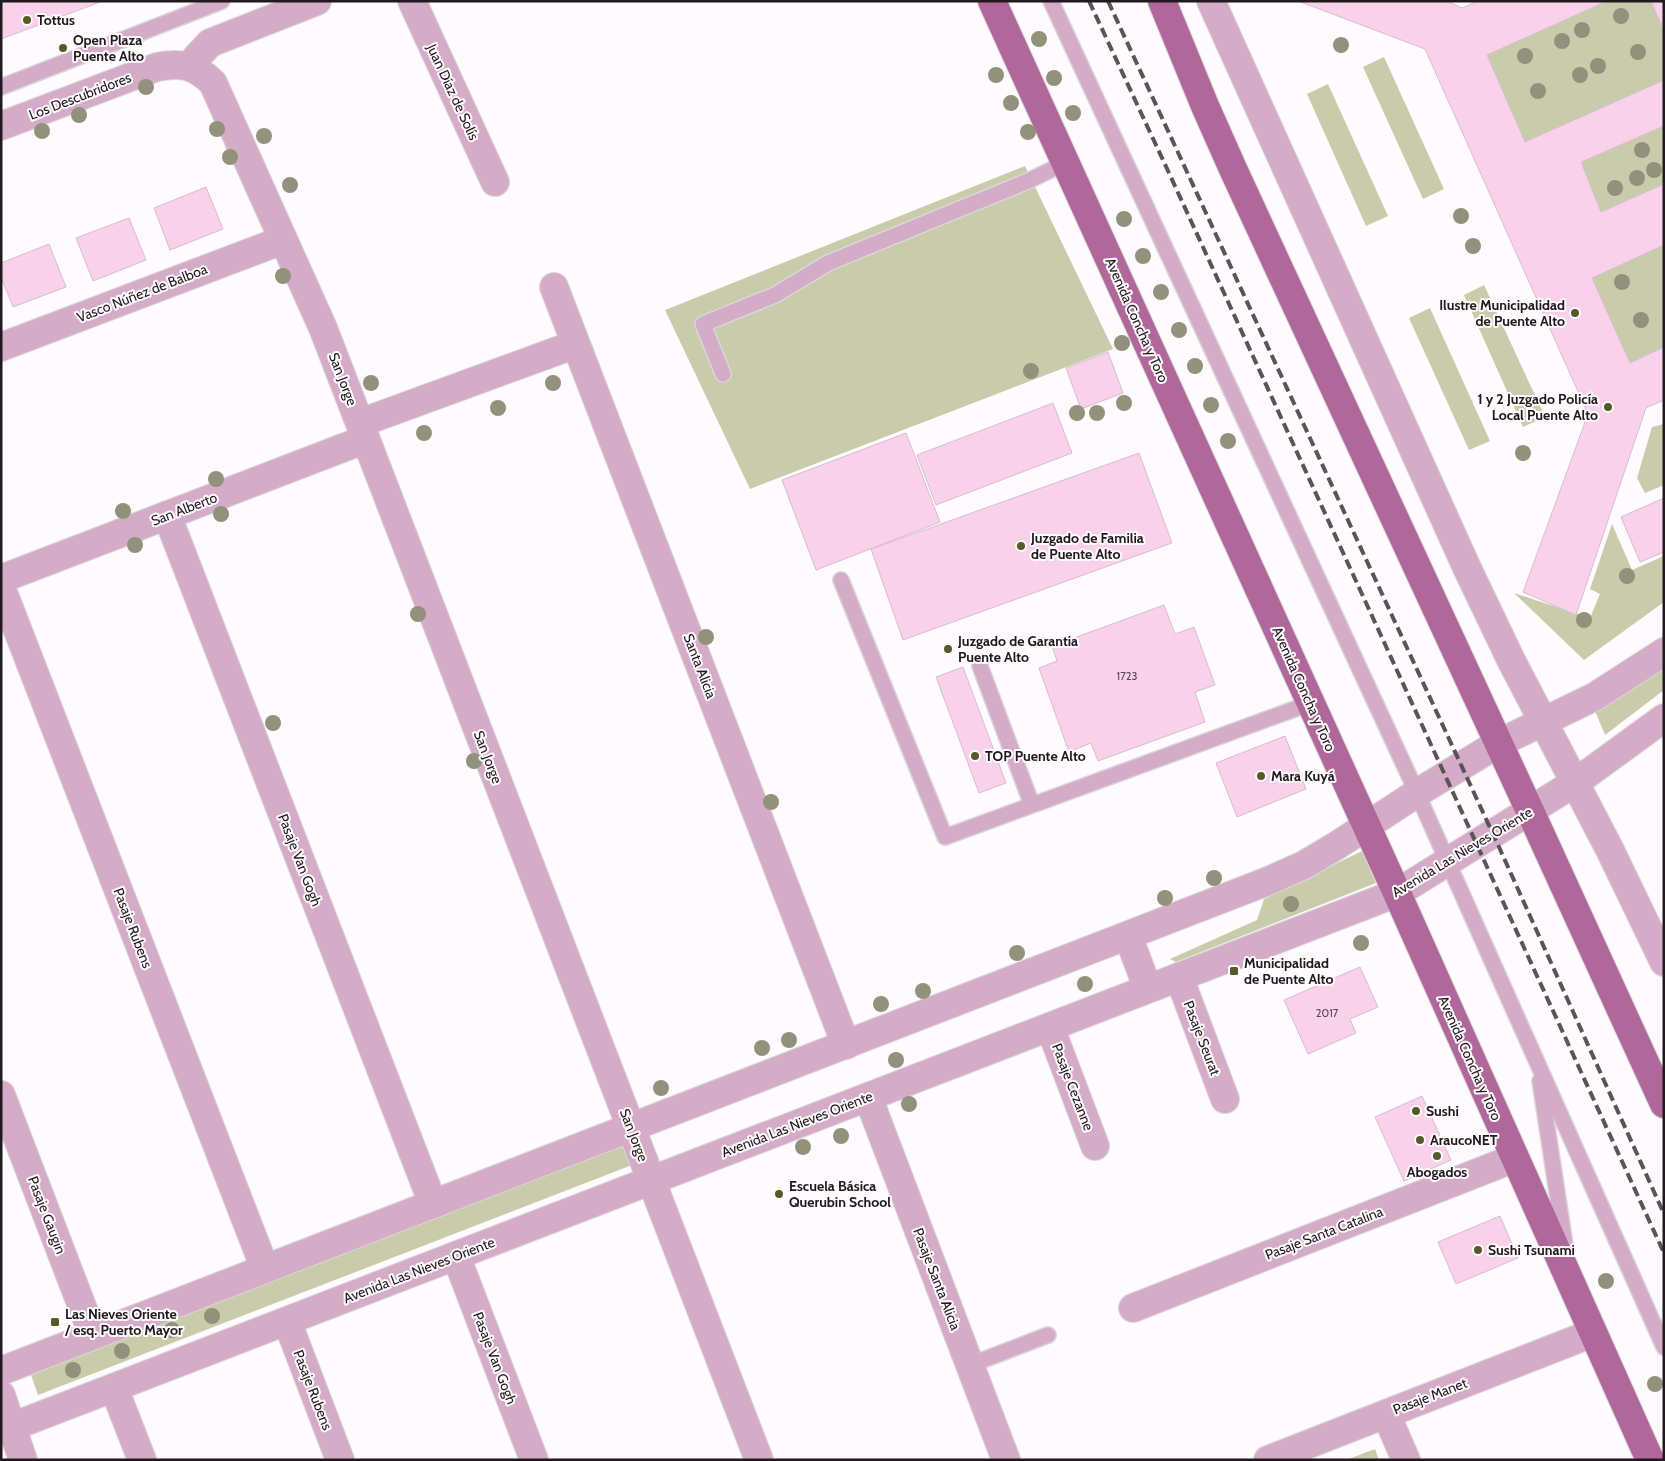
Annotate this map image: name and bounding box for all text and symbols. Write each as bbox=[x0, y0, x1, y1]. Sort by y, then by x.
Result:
place label: Tottus bbox=[37, 11, 75, 29]
marker: Tottus bbox=[21, 14, 33, 26]
place label: Open Plaza Puente Alto bbox=[73, 31, 144, 65]
street label: Juan Díaz de Solís bbox=[422, 40, 483, 143]
marker: Open Plaza Puente Alto bbox=[57, 42, 69, 54]
street label: Los Descubridores bbox=[26, 68, 134, 124]
street label: Avenida Concha y Toro bbox=[1101, 255, 1173, 385]
street label: Vasco Núñez de Balboa bbox=[74, 260, 210, 326]
place label: Ilustre Municipalidad de Puente Alto bbox=[1439, 296, 1565, 330]
marker: Ilustre Municipalidad de Puente Alto bbox=[1569, 307, 1581, 319]
street label: San Jorge bbox=[325, 350, 361, 408]
place label: 1 y 2 Juzgado Policía Local Puente Alto bbox=[1477, 390, 1598, 424]
marker: 1 y 2 Juzgado Policía Local Puente Alto bbox=[1602, 401, 1614, 413]
street label: San Alberto bbox=[148, 488, 220, 530]
place label: Juzgado de Familia de Puente Alto bbox=[1030, 529, 1144, 563]
marker: Juzgado de Familia de Puente Alto bbox=[1015, 540, 1027, 552]
street label: Avenida Concha y Toro bbox=[1268, 624, 1340, 754]
street label: Santa Alicia bbox=[679, 631, 721, 701]
place label: Juzgado de Garantia Puente Alto bbox=[957, 632, 1078, 666]
marker: Juzgado de Garantia Puente Alto bbox=[942, 643, 954, 655]
house number: 1723 bbox=[1117, 669, 1137, 683]
street label: San Jorge bbox=[470, 728, 506, 786]
place label: TOP Puente Alto bbox=[985, 747, 1086, 765]
marker: TOP Puente Alto bbox=[969, 750, 981, 762]
place label: Mara Kuyá bbox=[1271, 767, 1335, 785]
marker: Mara Kuyá bbox=[1255, 770, 1267, 782]
street label: Avenida Las Nieves Oriente bbox=[1389, 803, 1535, 901]
street label: Pasaje Van Gogh bbox=[274, 811, 326, 909]
street label: Pasaje Rubens bbox=[109, 885, 157, 971]
place label: Municipalidad de Puente Alto bbox=[1244, 954, 1333, 988]
marker: Municipalidad de Puente Alto bbox=[1228, 965, 1240, 977]
street label: Avenida Concha y Toro bbox=[1434, 993, 1506, 1123]
street label: Pasaje Seurat bbox=[1180, 998, 1225, 1078]
house number: 2017 bbox=[1316, 1006, 1339, 1020]
street label: Pasaje Cezanne bbox=[1048, 1041, 1098, 1133]
street label: Avenida Las Nieves Oriente bbox=[719, 1087, 875, 1161]
place label: Sushi bbox=[1426, 1102, 1459, 1120]
marker: Sushi bbox=[1410, 1105, 1422, 1117]
street label: San Jorge bbox=[616, 1106, 652, 1164]
place label: AraucoNET bbox=[1430, 1131, 1498, 1149]
marker: AraucoNET bbox=[1414, 1134, 1426, 1146]
marker: Abogados bbox=[1431, 1150, 1443, 1162]
place label: Abogados bbox=[1407, 1163, 1467, 1181]
street label: Pasaje Gaugin bbox=[24, 1174, 70, 1257]
place label: Escuela Básica Querubin School bbox=[789, 1177, 891, 1211]
marker: Escuela Básica Querubin School bbox=[773, 1188, 785, 1200]
street label: Pasaje Santa Catalina bbox=[1262, 1202, 1386, 1264]
street label: Pasaje Santa Alicia bbox=[909, 1225, 965, 1333]
street label: Avenida Las Nieves Oriente bbox=[341, 1233, 497, 1307]
place label: Sushi Tsunami bbox=[1488, 1241, 1575, 1259]
marker: Sushi Tsunami bbox=[1472, 1244, 1484, 1256]
place label: Las Nieves Oriente / esq. Puerto Mayor bbox=[64, 1305, 183, 1339]
street label: Pasaje Van Gogh bbox=[469, 1309, 521, 1407]
marker: Las Nieves Oriente / esq. Puerto Mayor bbox=[49, 1316, 61, 1328]
street label: Pasaje Rubens bbox=[289, 1347, 337, 1433]
street label: Pasaje Manet bbox=[1390, 1374, 1470, 1418]

